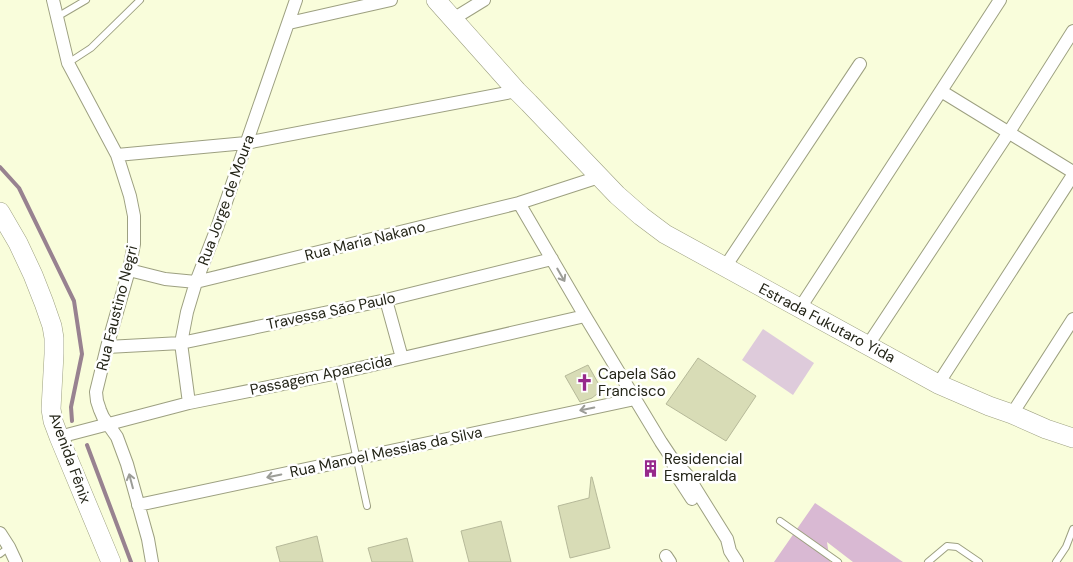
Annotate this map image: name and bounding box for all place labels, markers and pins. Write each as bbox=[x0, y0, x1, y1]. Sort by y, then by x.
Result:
place label: Capela São Francisco bbox=[598, 364, 676, 401]
church icon: Capela São Francisco bbox=[574, 373, 594, 393]
place label: Residencial Esmeralda bbox=[664, 449, 742, 486]
building icon: Residencial Esmeralda bbox=[640, 458, 660, 478]

